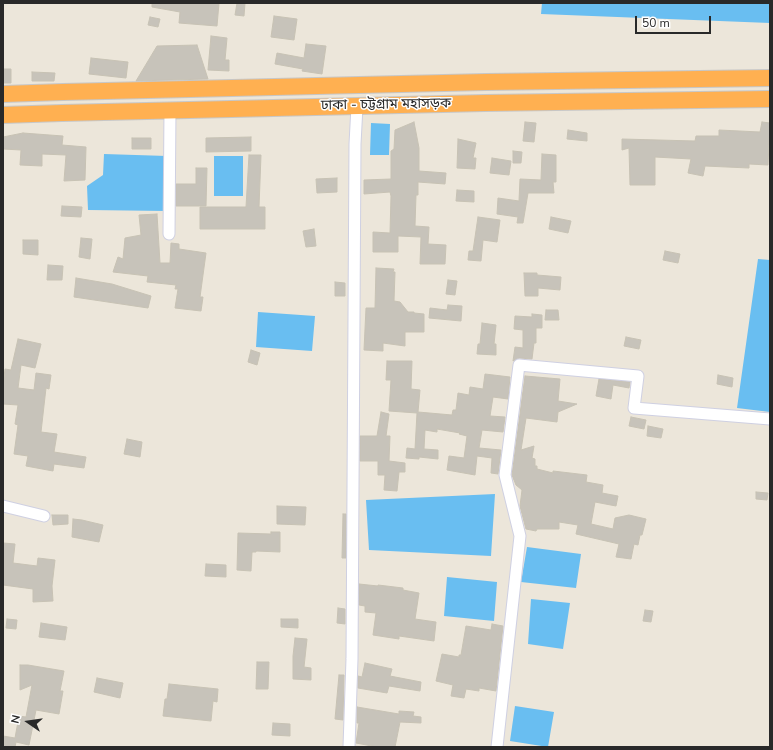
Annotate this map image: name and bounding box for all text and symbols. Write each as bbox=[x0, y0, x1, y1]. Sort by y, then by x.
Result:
scale bar bbox=[637, 8, 713, 34]
text: 50 m bbox=[642, 15, 670, 31]
street label: ঢাকা - চট্টগ্রাম মহাসড়ক bbox=[321, 95, 451, 115]
north arrow bbox=[8, 702, 48, 742]
text: N bbox=[8, 713, 24, 725]

